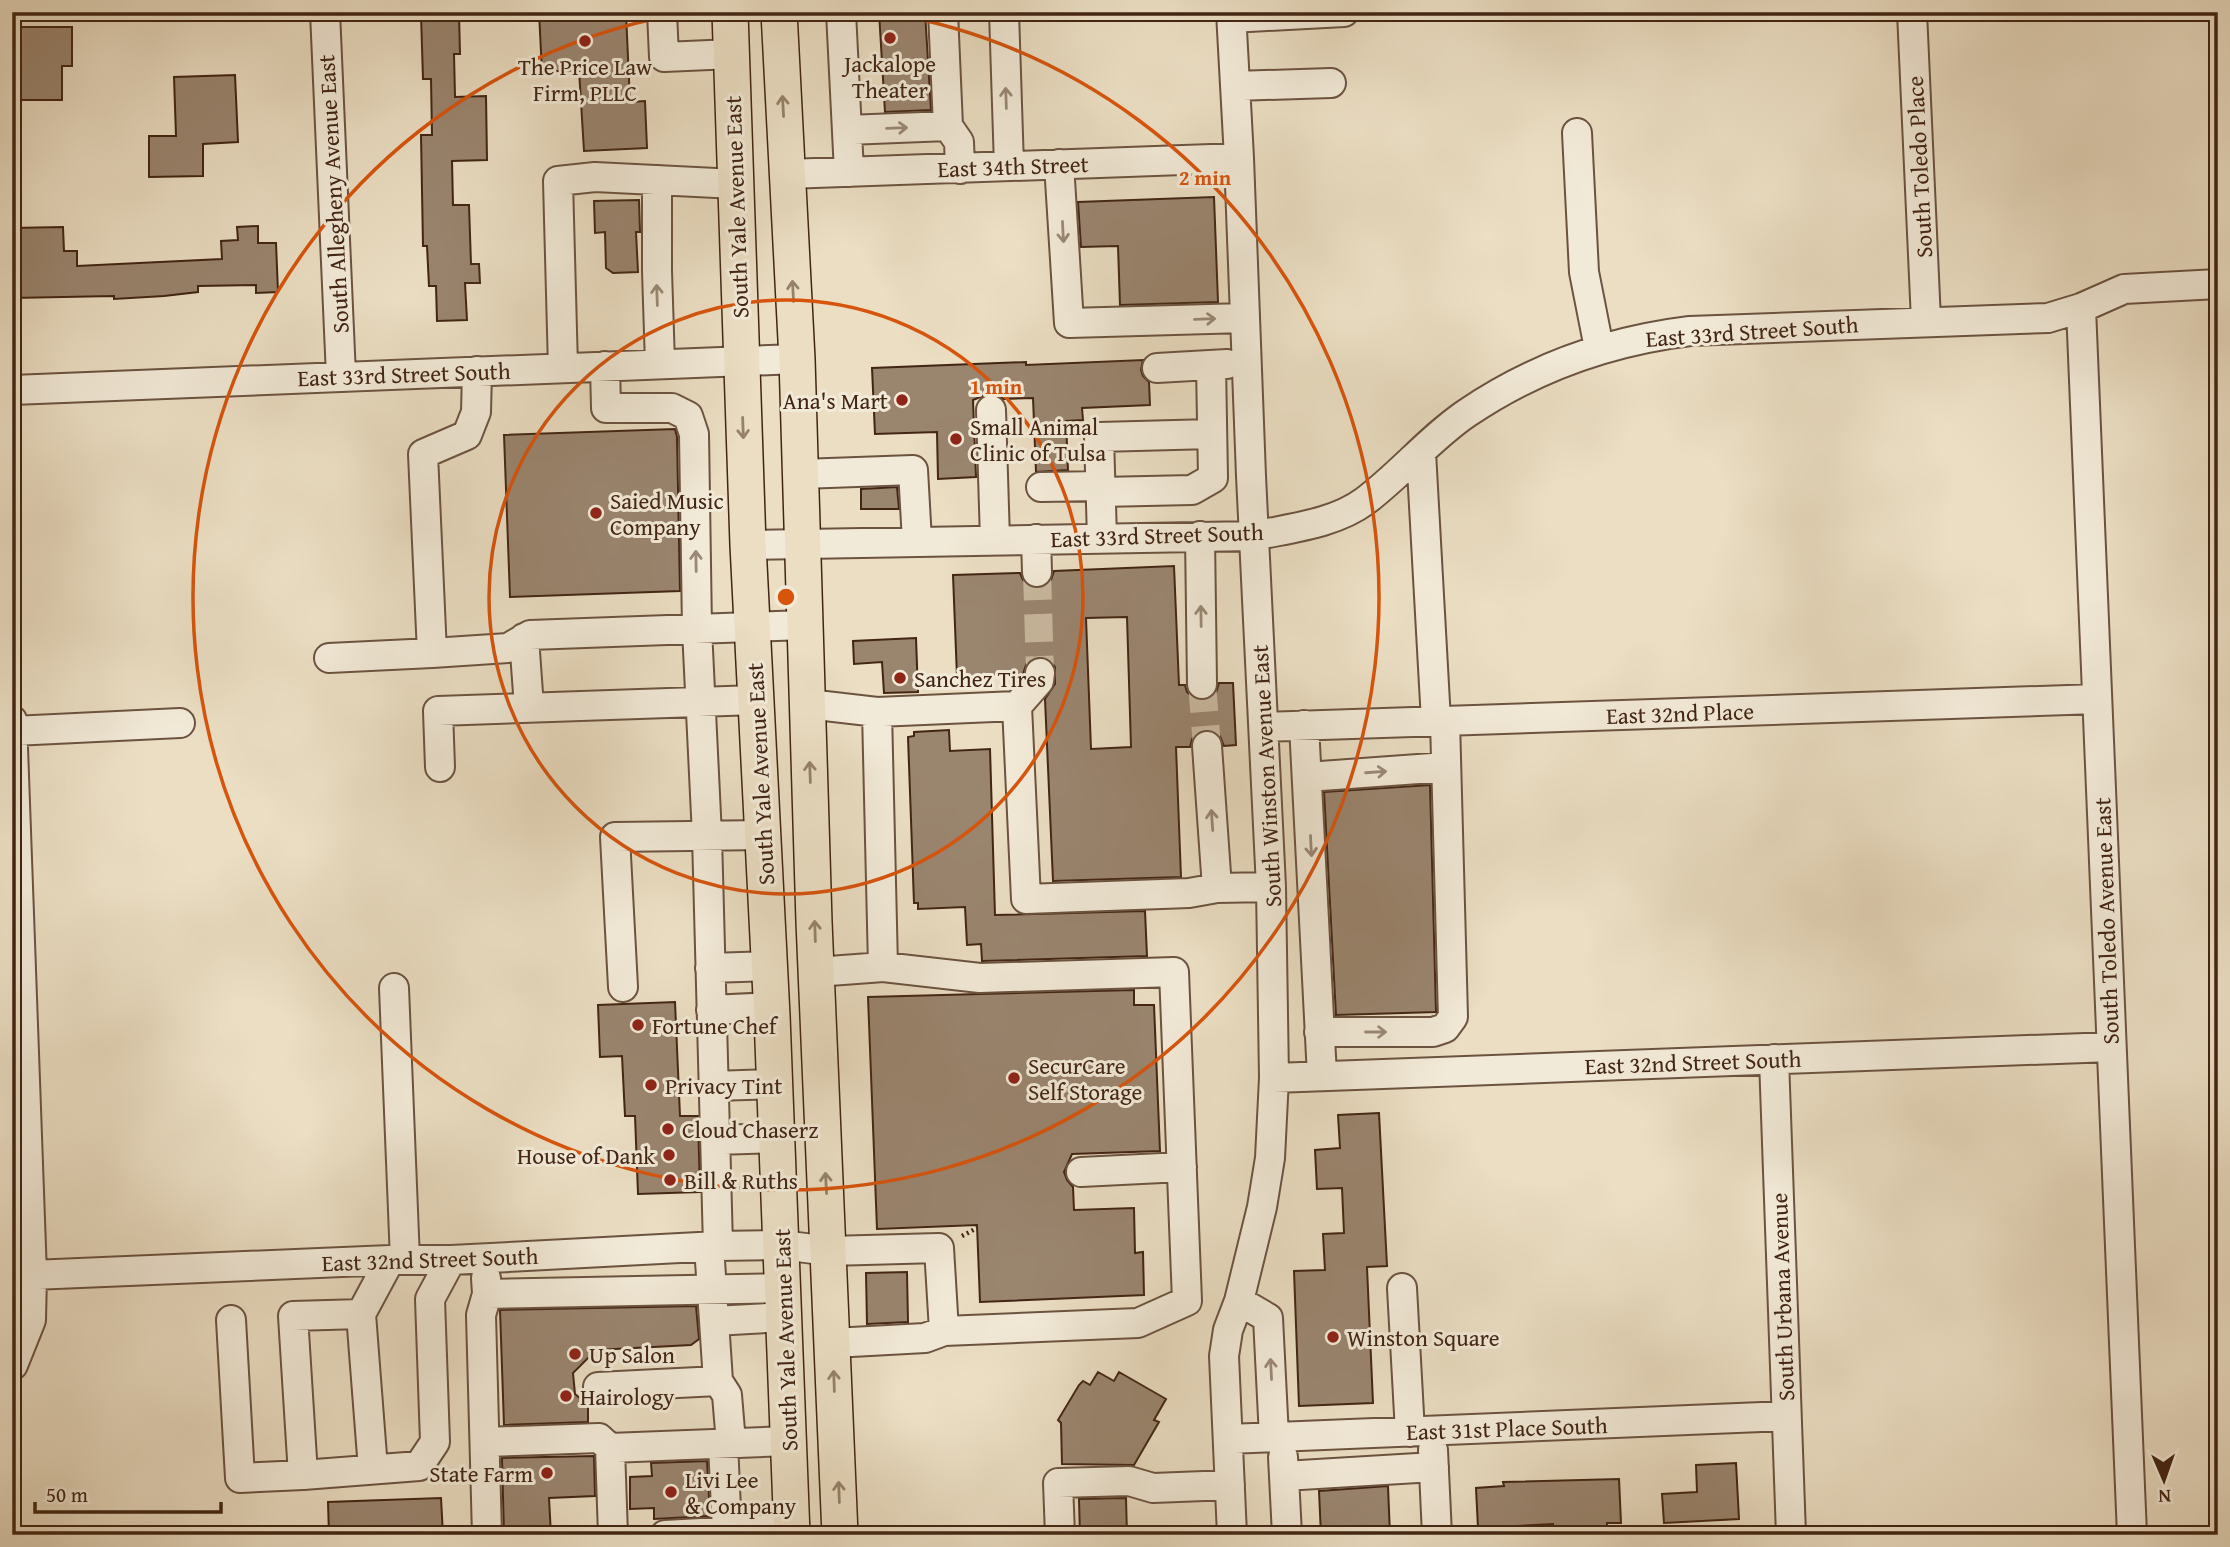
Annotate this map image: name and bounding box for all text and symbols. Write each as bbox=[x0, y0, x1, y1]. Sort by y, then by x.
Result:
marker: Jackalope Theater bbox=[882, 30, 898, 46]
marker: The Price Law Firm, PLLC bbox=[577, 33, 593, 49]
place label: Jackalope Theater bbox=[841, 47, 936, 106]
place label: The Price Law Firm, PLLC bbox=[518, 50, 653, 109]
street label: South Allegheny Avenue East bbox=[309, 54, 357, 334]
street label: South Toledo Place bbox=[1898, 75, 1940, 259]
one-way arrow bbox=[1000, 87, 1013, 110]
street label: South Yale Avenue East bbox=[716, 95, 756, 319]
one-way arrow bbox=[776, 95, 789, 118]
one-way arrow bbox=[886, 121, 909, 134]
street label: East 34th Street bbox=[937, 147, 1089, 185]
text: 2 min bbox=[1179, 162, 1232, 193]
one-way arrow bbox=[1057, 221, 1070, 244]
one-way arrow bbox=[787, 279, 800, 302]
one-way arrow bbox=[651, 284, 664, 307]
street label: East 33rd Street South bbox=[1644, 307, 1860, 355]
one-way arrow bbox=[1194, 312, 1217, 326]
street label: East 33rd Street South bbox=[297, 354, 511, 394]
text: 1 min bbox=[970, 371, 1023, 402]
place label: Ana's Mart bbox=[783, 384, 888, 417]
marker: Ana's Mart bbox=[894, 392, 910, 408]
place label: Small Animal Clinic of Tulsa bbox=[970, 410, 1106, 469]
one-way arrow bbox=[737, 417, 750, 440]
marker: Small Animal Clinic of Tulsa bbox=[948, 431, 964, 447]
place label: Saied Music Company bbox=[610, 484, 724, 543]
marker: Saied Music Company bbox=[588, 505, 604, 521]
street label: East 33rd Street South bbox=[1050, 515, 1264, 555]
one-way arrow bbox=[689, 550, 703, 573]
centre of rings bbox=[774, 585, 798, 609]
one-way arrow bbox=[1194, 604, 1208, 627]
street label: South Winston Avenue East bbox=[1243, 644, 1289, 908]
street label: South Yale Avenue East bbox=[738, 662, 782, 886]
place label: Sanchez Tires bbox=[914, 662, 1046, 695]
marker: Sanchez Tires bbox=[892, 670, 908, 686]
street label: East 32nd Place bbox=[1606, 694, 1754, 732]
one-way arrow bbox=[804, 761, 817, 784]
one-way arrow bbox=[1364, 766, 1387, 779]
street label: South Toledo Avenue East bbox=[2085, 797, 2127, 1045]
one-way arrow bbox=[1205, 809, 1218, 832]
one-way arrow bbox=[1304, 834, 1317, 857]
one-way arrow bbox=[808, 920, 821, 943]
place label: Fortune Chef bbox=[652, 1009, 779, 1042]
marker: Fortune Chef bbox=[630, 1017, 646, 1033]
one-way arrow bbox=[1364, 1025, 1387, 1039]
street label: East 32nd Street South bbox=[1584, 1042, 1802, 1082]
place label: SecurCare Self Storage bbox=[1028, 1049, 1142, 1108]
place label: Privacy Tint bbox=[665, 1069, 782, 1102]
marker: SecurCare Self Storage bbox=[1006, 1070, 1022, 1086]
marker: Privacy Tint bbox=[643, 1077, 659, 1093]
place label: Cloud Chaserz bbox=[682, 1113, 818, 1146]
marker: Cloud Chaserz bbox=[660, 1121, 676, 1137]
place label: House of Dank bbox=[517, 1139, 655, 1172]
marker: House of Dank bbox=[661, 1147, 677, 1163]
place label: Bill & Ruths bbox=[684, 1164, 798, 1197]
marker: Bill & Ruths bbox=[662, 1172, 678, 1188]
one-way arrow bbox=[819, 1172, 832, 1195]
street label: South Urbana Avenue bbox=[1762, 1192, 1802, 1402]
street label: South Yale Avenue East bbox=[765, 1228, 805, 1452]
street label: East 32nd Street South bbox=[321, 1239, 539, 1279]
place label: Winston Square bbox=[1347, 1321, 1499, 1354]
marker: Winston Square bbox=[1325, 1329, 1341, 1345]
place label: Up Salon bbox=[589, 1338, 675, 1371]
marker: Up Salon bbox=[567, 1346, 583, 1362]
one-way arrow bbox=[1264, 1357, 1277, 1380]
one-way arrow bbox=[828, 1369, 841, 1392]
place label: Hairology bbox=[580, 1380, 675, 1413]
marker: Hairology bbox=[558, 1388, 574, 1404]
street label: East 31st Place South bbox=[1406, 1408, 1608, 1448]
north arrow bbox=[2128, 1446, 2198, 1516]
place label: State Farm bbox=[429, 1457, 533, 1490]
place label: Livi Lee & Company bbox=[685, 1463, 797, 1522]
marker: State Farm bbox=[539, 1465, 555, 1481]
scale bar bbox=[35, 1470, 220, 1514]
text: 50 m bbox=[46, 1479, 88, 1510]
one-way arrow bbox=[832, 1480, 845, 1503]
text: N bbox=[2157, 1483, 2171, 1511]
marker: Livi Lee & Company bbox=[663, 1484, 679, 1500]

